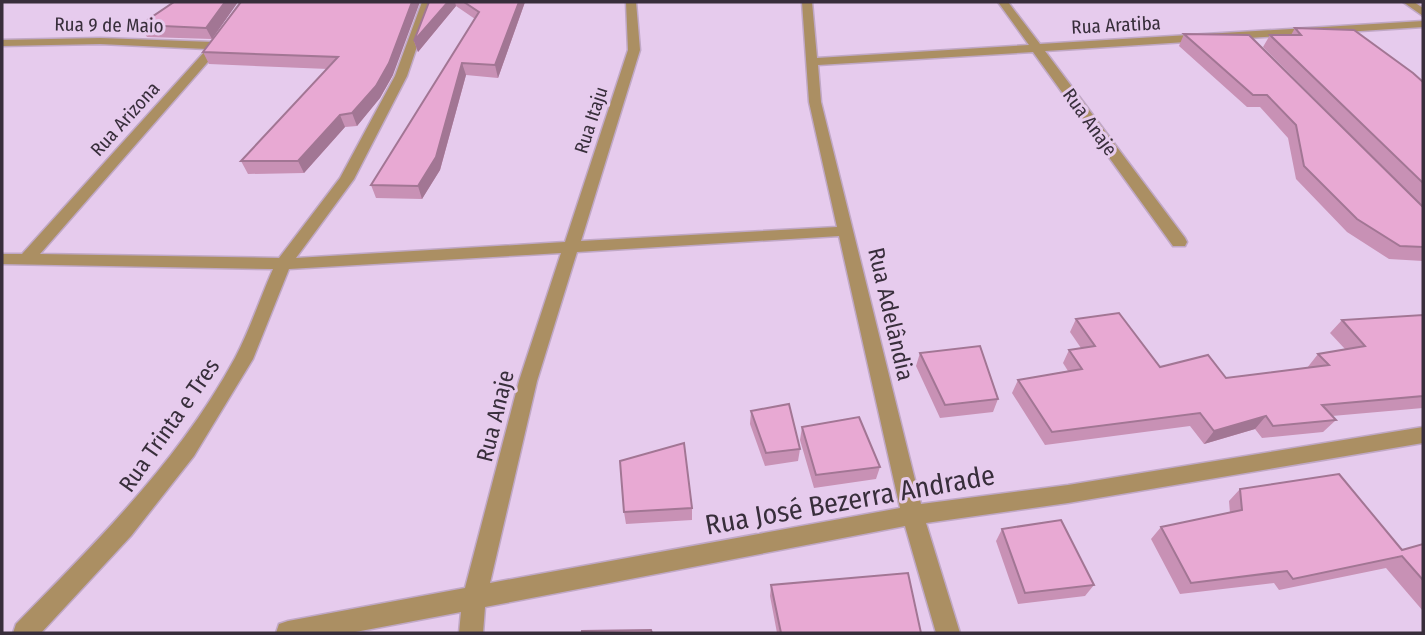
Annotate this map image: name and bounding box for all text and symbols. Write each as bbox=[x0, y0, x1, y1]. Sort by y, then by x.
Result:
street label: Rua Aratiba bbox=[1071, 11, 1161, 39]
street label: Rua 9 de Maio bbox=[54, 13, 164, 37]
street label: Rua Arizona bbox=[86, 77, 164, 161]
street label: Rua Itaju bbox=[569, 84, 613, 156]
street label: Rua Anaje bbox=[1058, 84, 1122, 160]
street label: Rua Adelândia bbox=[862, 245, 920, 383]
street label: Rua Trinta e Tres bbox=[113, 353, 225, 497]
street label: Rua Anaje bbox=[470, 367, 520, 465]
street label: Rua José Bezerra Andrade bbox=[703, 458, 997, 542]

